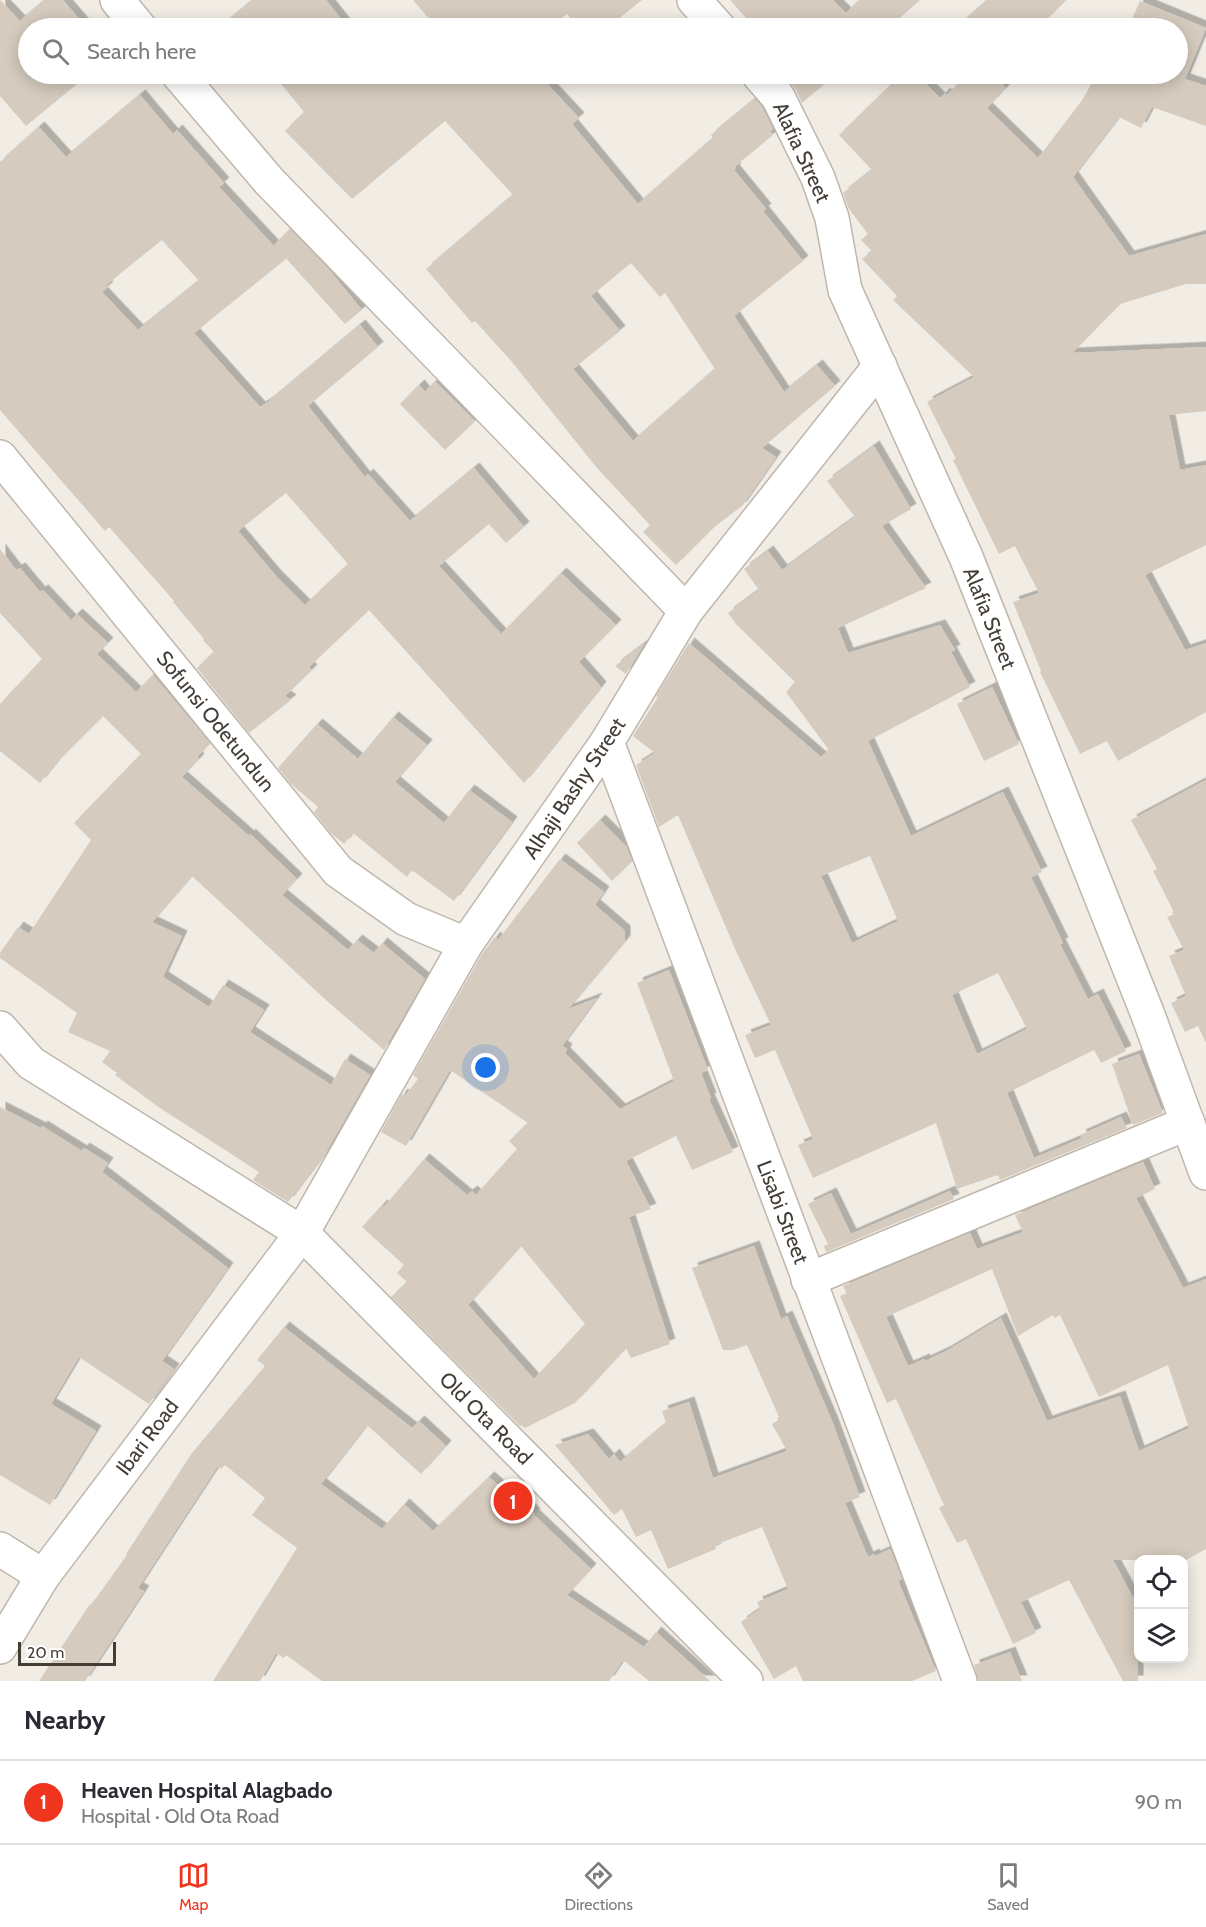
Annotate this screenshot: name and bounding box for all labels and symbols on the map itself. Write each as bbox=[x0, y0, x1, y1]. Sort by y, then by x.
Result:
street label: Alafia Street bbox=[768, 98, 836, 206]
street label: Alafia Street bbox=[958, 563, 1022, 673]
street label: Sofunsi Odetundun bbox=[152, 646, 280, 796]
street label: Alhaji Bashy Street bbox=[518, 713, 631, 864]
your location bbox=[471, 1053, 500, 1082]
street label: Lisabi Street bbox=[752, 1157, 814, 1267]
street label: Old Ota Road bbox=[434, 1366, 538, 1470]
street label: Ibari Road bbox=[110, 1394, 184, 1480]
pin: 1 bbox=[494, 1478, 532, 1524]
scale bar bbox=[18, 1639, 116, 1666]

